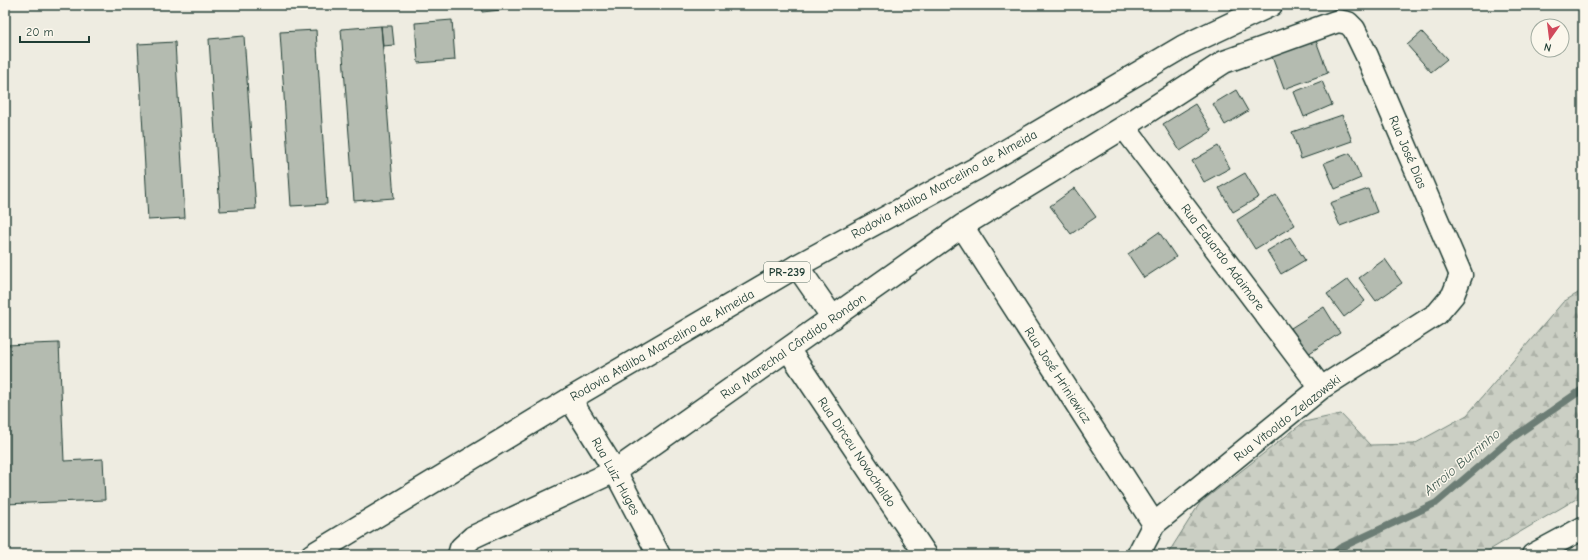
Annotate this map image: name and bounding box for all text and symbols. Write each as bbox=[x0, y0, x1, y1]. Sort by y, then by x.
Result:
scale bar bbox=[20, 18, 89, 44]
north arrow bbox=[1530, 18, 1570, 58]
text: 20 m bbox=[26, 25, 54, 39]
text: N bbox=[1543, 40, 1553, 54]
street label: Rua José Dias bbox=[1386, 113, 1430, 191]
street label: Rodovia Ataliba Marcelino de Almeida bbox=[848, 126, 1040, 242]
street label: Rua Eduardo Adaimore bbox=[1178, 201, 1268, 314]
road number: PR-239 bbox=[764, 262, 810, 282]
street label: Rodovia Ataliba Marcelino de Almeida bbox=[567, 286, 757, 404]
street label: Rua Marechal Cândido Rondon bbox=[717, 290, 869, 402]
street label: Rua José Hriniewicz bbox=[1021, 324, 1095, 426]
street label: Rua Vitooldo Zelazowski bbox=[1231, 372, 1343, 464]
street label: Rua Dirceu Novochaldo bbox=[815, 394, 899, 510]
water label: Arroio Burrinho bbox=[1420, 425, 1504, 500]
street label: Rua Luiz Huges bbox=[589, 435, 643, 517]

